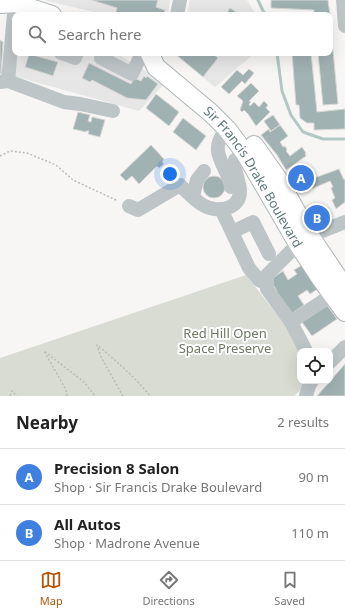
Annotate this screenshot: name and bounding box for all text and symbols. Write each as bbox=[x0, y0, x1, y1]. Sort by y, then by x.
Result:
search box bbox=[12, 12, 333, 56]
icon: search bbox=[26, 23, 48, 45]
text: Search here bbox=[58, 24, 141, 44]
street label: Sir Francis Drake Boulevard bbox=[200, 102, 307, 251]
pin: A bbox=[288, 163, 314, 193]
your location bbox=[160, 164, 180, 184]
pin: B bbox=[304, 203, 330, 233]
park label: Red Hill Open Space Preserve bbox=[179, 324, 271, 357]
map controls bbox=[297, 348, 333, 384]
button: locate bbox=[297, 348, 333, 384]
text: Nearby bbox=[16, 411, 78, 434]
text: 2 results bbox=[277, 413, 329, 431]
text: Precision 8 Salon bbox=[54, 458, 179, 478]
text: A bbox=[25, 468, 34, 486]
text: 90 m bbox=[299, 468, 329, 486]
text: Shop · Sir Francis Drake Boulevard bbox=[54, 478, 262, 496]
text: All Autos bbox=[54, 514, 121, 534]
text: B bbox=[25, 524, 33, 542]
text: 110 m bbox=[291, 524, 329, 542]
text: Shop · Madrone Avenue bbox=[54, 534, 200, 552]
tab: Map bbox=[40, 569, 63, 608]
tab: Directions bbox=[142, 569, 195, 608]
tab: Saved bbox=[274, 569, 305, 608]

